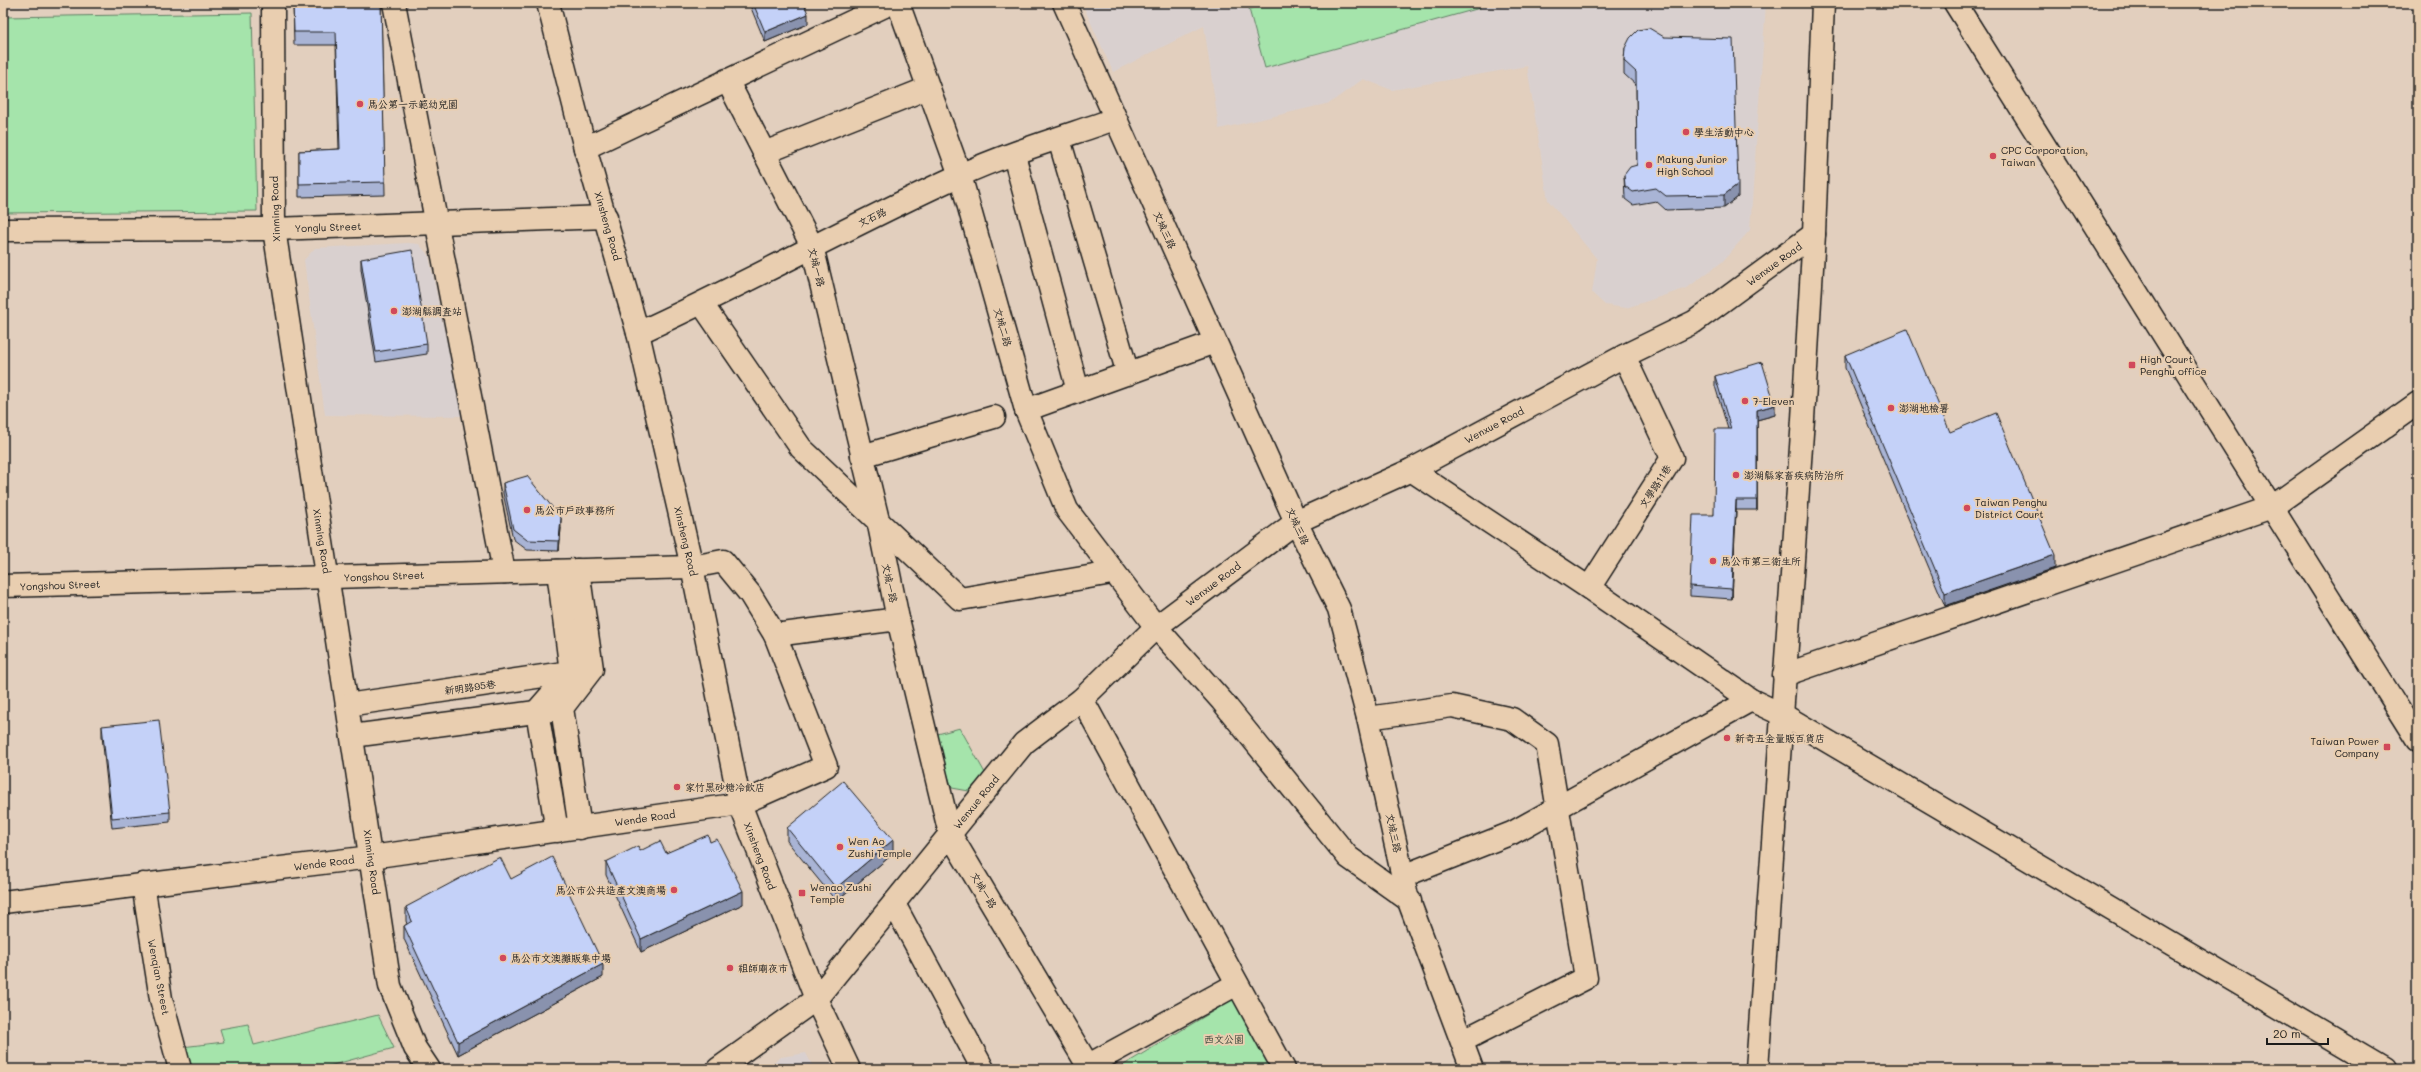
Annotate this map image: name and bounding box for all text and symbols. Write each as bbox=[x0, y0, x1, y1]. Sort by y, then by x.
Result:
place label: 馬公第一示範幼兒園 bbox=[368, 97, 458, 111]
marker: 馬公第一示範幼兒園 bbox=[355, 99, 365, 109]
place label: 學生活動中心 bbox=[1694, 125, 1754, 139]
marker: 學生活動中心 bbox=[1681, 127, 1691, 137]
place label: CPC Corporation, Taiwan bbox=[2001, 143, 2088, 169]
marker: CPC Corporation, Taiwan bbox=[1988, 151, 1998, 161]
place label: Makung Junior High School bbox=[1657, 152, 1727, 178]
marker: Makung Junior High School bbox=[1644, 160, 1654, 170]
street label: Xinming Road bbox=[267, 176, 283, 242]
street label: Xinsheng Road bbox=[591, 190, 625, 262]
street label: 文石路 bbox=[855, 204, 889, 230]
street label: 文城三路 bbox=[1150, 209, 1180, 251]
street label: Yonglu Street bbox=[294, 219, 362, 235]
street label: Wenxue Road bbox=[1743, 239, 1805, 289]
street label: 文城一路 bbox=[805, 246, 829, 288]
place label: 澎湖縣調查站 bbox=[402, 304, 462, 318]
marker: 澎湖縣調查站 bbox=[389, 306, 399, 316]
street label: 文城二路 bbox=[991, 306, 1015, 348]
place label: High Court Penghu office bbox=[2140, 352, 2207, 378]
marker: High Court Penghu office bbox=[2127, 360, 2137, 370]
place label: 7-Eleven bbox=[1753, 394, 1794, 408]
marker: 7-Eleven bbox=[1740, 396, 1750, 406]
place label: 澎湖地檢署 bbox=[1899, 401, 1949, 415]
street label: Wenxue Road bbox=[1462, 403, 1526, 447]
marker: 澎湖地檢署 bbox=[1886, 403, 1896, 413]
street label: 文學路11巷 bbox=[1636, 461, 1675, 510]
place label: 澎湖縣家畜疾病防治所 bbox=[1744, 468, 1844, 482]
marker: 澎湖縣家畜疾病防治所 bbox=[1731, 470, 1741, 480]
place label: Taiwan Penghu District Court bbox=[1975, 495, 2047, 521]
place label: 馬公市戶政事務所 bbox=[535, 503, 615, 517]
marker: Taiwan Penghu District Court bbox=[1962, 503, 1972, 513]
marker: 馬公市戶政事務所 bbox=[522, 505, 532, 515]
street label: Xinsheng Road bbox=[671, 505, 701, 577]
street label: 文城三路 bbox=[1283, 505, 1313, 547]
street label: Xinming Road bbox=[310, 507, 334, 575]
place label: 馬公市第三衛生所 bbox=[1721, 554, 1801, 568]
marker: 馬公市第三衛生所 bbox=[1708, 556, 1718, 566]
street label: Wenxue Road bbox=[1183, 559, 1243, 609]
street label: 文城一路 bbox=[879, 562, 901, 604]
street label: Yongshou Street bbox=[343, 568, 425, 584]
street label: Yongshou Street bbox=[19, 577, 101, 593]
street label: 新明路95巷 bbox=[443, 676, 498, 698]
place label: 新奇五金量販百貨店 bbox=[1735, 731, 1825, 745]
marker: 新奇五金量販百貨店 bbox=[1722, 733, 1732, 743]
place label: Taiwan Power Company bbox=[2310, 734, 2379, 760]
marker: Taiwan Power Company bbox=[2382, 742, 2392, 752]
street label: Wenxue Road bbox=[950, 772, 1002, 832]
place label: 家竹黑砂糖冷飲店 bbox=[685, 780, 765, 794]
marker: 家竹黑砂糖冷飲店 bbox=[672, 782, 682, 792]
street label: Wende Road bbox=[614, 807, 676, 829]
street label: 文城三路 bbox=[1383, 812, 1405, 854]
street label: Xinsheng Road bbox=[741, 820, 779, 892]
street label: Xinming Road bbox=[360, 828, 384, 896]
place label: Wen Ao Zushi Temple bbox=[848, 834, 912, 860]
marker: Wen Ao Zushi Temple bbox=[835, 842, 845, 852]
street label: Wende Road bbox=[293, 852, 355, 874]
street label: 文城一路 bbox=[968, 869, 1000, 911]
place label: Wenao Zushi Temple bbox=[810, 880, 872, 906]
place label: 馬公市公共造產文澳商場 bbox=[556, 883, 666, 897]
marker: 馬公市公共造產文澳商場 bbox=[669, 885, 679, 895]
marker: Wenao Zushi Temple bbox=[797, 888, 807, 898]
street label: Wenqian Street bbox=[145, 938, 173, 1016]
place label: 馬公市文澳攤販集中場 bbox=[511, 951, 611, 965]
marker: 馬公市文澳攤販集中場 bbox=[498, 953, 508, 963]
place label: 祖師廟夜市 bbox=[738, 961, 788, 975]
marker: 祖師廟夜市 bbox=[725, 963, 735, 973]
scale bar bbox=[2267, 1020, 2328, 1046]
text: 20 m bbox=[2273, 1025, 2301, 1041]
park label: 西文公園 bbox=[1204, 1032, 1244, 1046]

